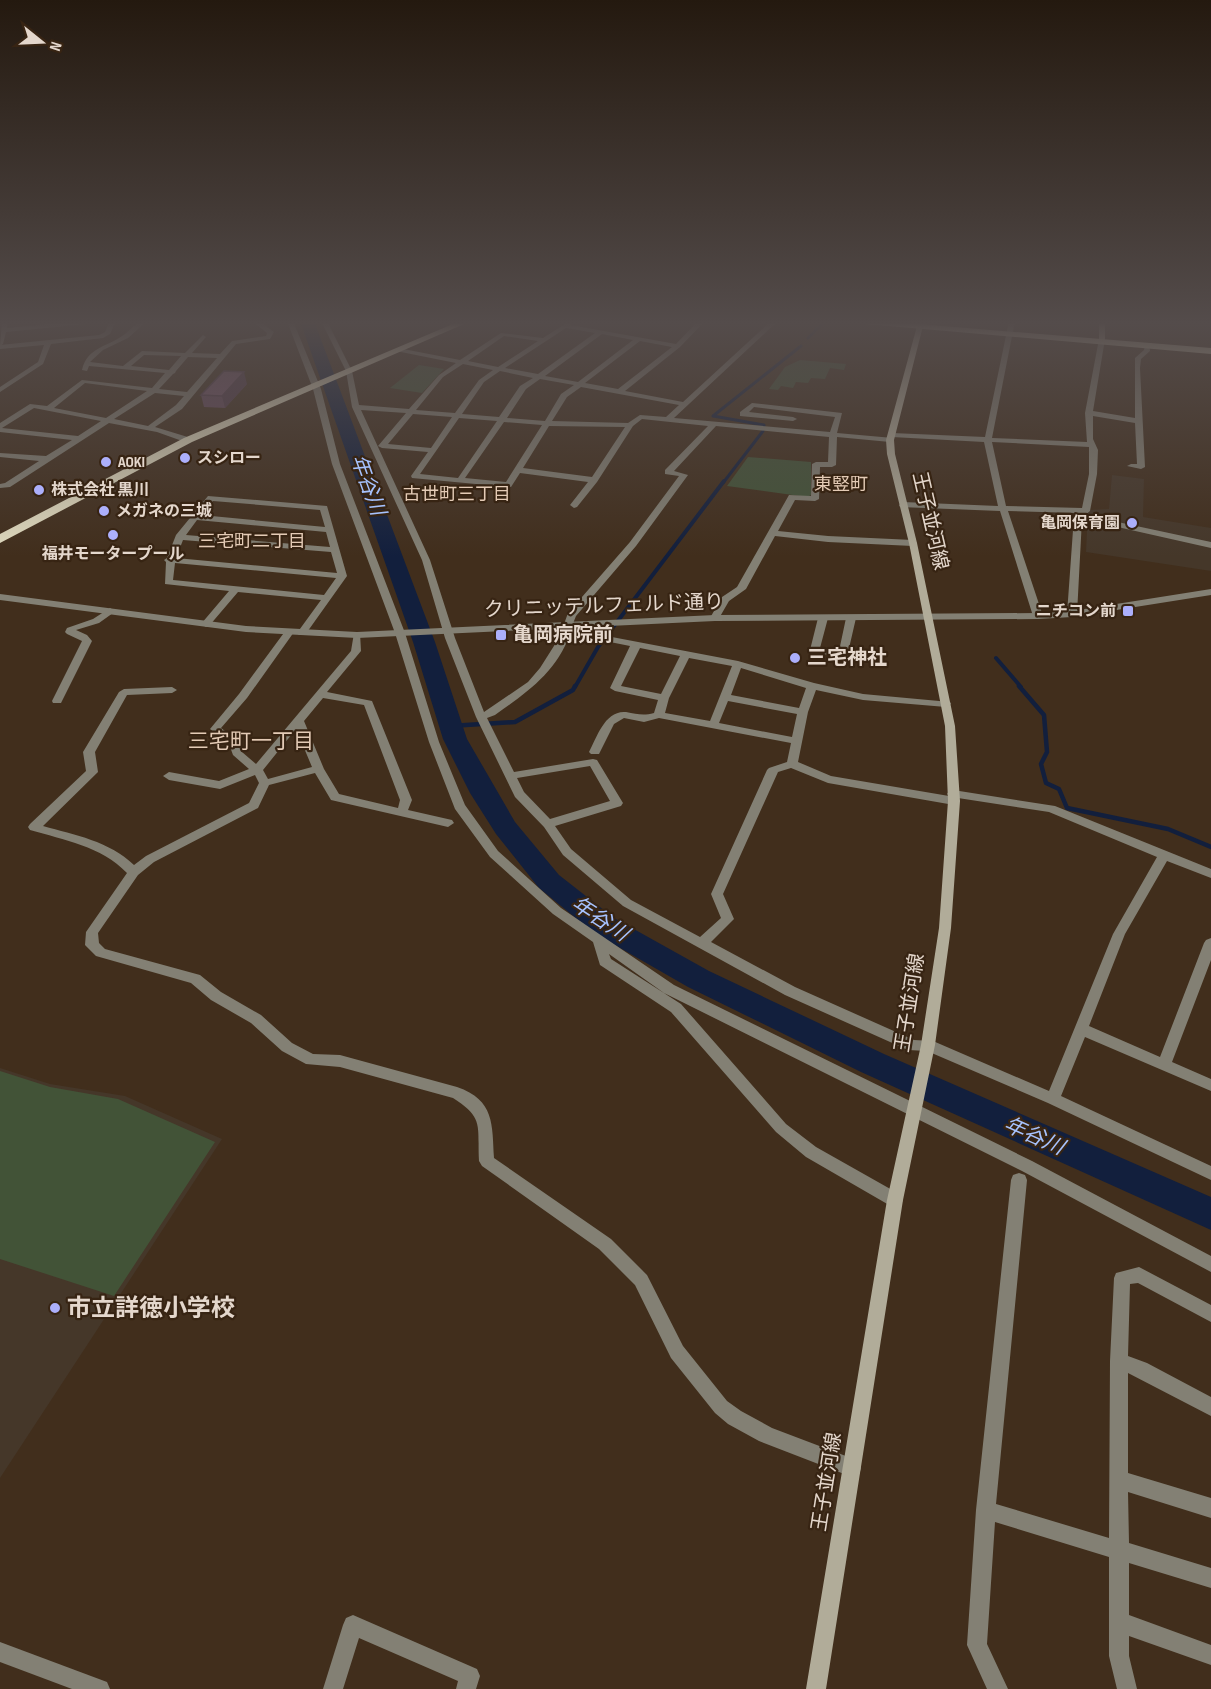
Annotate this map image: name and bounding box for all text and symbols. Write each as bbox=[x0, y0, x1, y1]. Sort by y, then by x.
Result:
north arrow bbox=[12, 12, 72, 72]
text: N bbox=[44, 39, 65, 53]
place label: スシロー bbox=[197, 449, 261, 468]
marker: スシロー bbox=[178, 451, 192, 465]
water label: 年谷川 bbox=[345, 451, 391, 521]
place label: AOKI bbox=[117, 453, 145, 472]
marker: AOKI bbox=[99, 455, 113, 469]
street label: 王子並河線 bbox=[907, 470, 953, 572]
district label: 東竪町 bbox=[814, 474, 868, 495]
place label: 株式会社 黒川 bbox=[51, 480, 150, 500]
marker: 株式会社 黒川 bbox=[32, 483, 46, 497]
district label: 古世町三丁目 bbox=[403, 484, 511, 505]
place label: メガネの三城 bbox=[116, 501, 212, 521]
marker: メガネの三城 bbox=[97, 504, 111, 518]
place label: 亀岡保育園 bbox=[1040, 514, 1120, 533]
marker: 亀岡保育園 bbox=[1125, 516, 1139, 530]
marker: 福井モータープール bbox=[106, 528, 120, 542]
district label: 三宅町二丁目 bbox=[198, 531, 306, 552]
place label: 福井モータープール bbox=[41, 544, 185, 564]
street label: クリニッテルフェルド通り bbox=[484, 590, 724, 622]
place label: ニチコン前 bbox=[1036, 602, 1116, 621]
marker: ニチコン前 bbox=[1121, 604, 1135, 618]
place label: 亀岡病院前 bbox=[513, 623, 613, 647]
marker: 亀岡病院前 bbox=[494, 628, 508, 642]
place label: 三宅神社 bbox=[807, 646, 887, 670]
marker: 三宅神社 bbox=[788, 651, 802, 665]
district label: 三宅町一丁目 bbox=[188, 729, 314, 754]
water label: 年谷川 bbox=[567, 891, 635, 948]
street label: 王子並河線 bbox=[890, 952, 930, 1054]
water label: 年谷川 bbox=[1000, 1112, 1070, 1161]
place label: 市立詳徳小学校 bbox=[67, 1294, 235, 1323]
marker: 市立詳徳小学校 bbox=[48, 1301, 62, 1315]
street label: 王子並河線 bbox=[807, 1431, 847, 1533]

